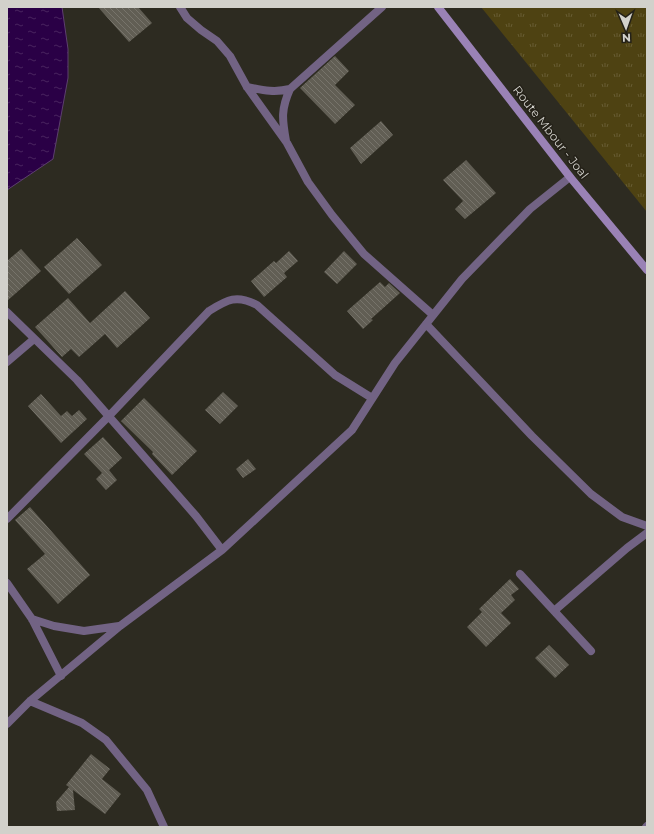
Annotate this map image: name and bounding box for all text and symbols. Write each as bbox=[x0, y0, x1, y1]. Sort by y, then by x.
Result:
north arrow bbox=[606, 8, 646, 48]
text: N bbox=[622, 31, 631, 45]
street label: Route Mbour - Joal bbox=[510, 82, 592, 182]

